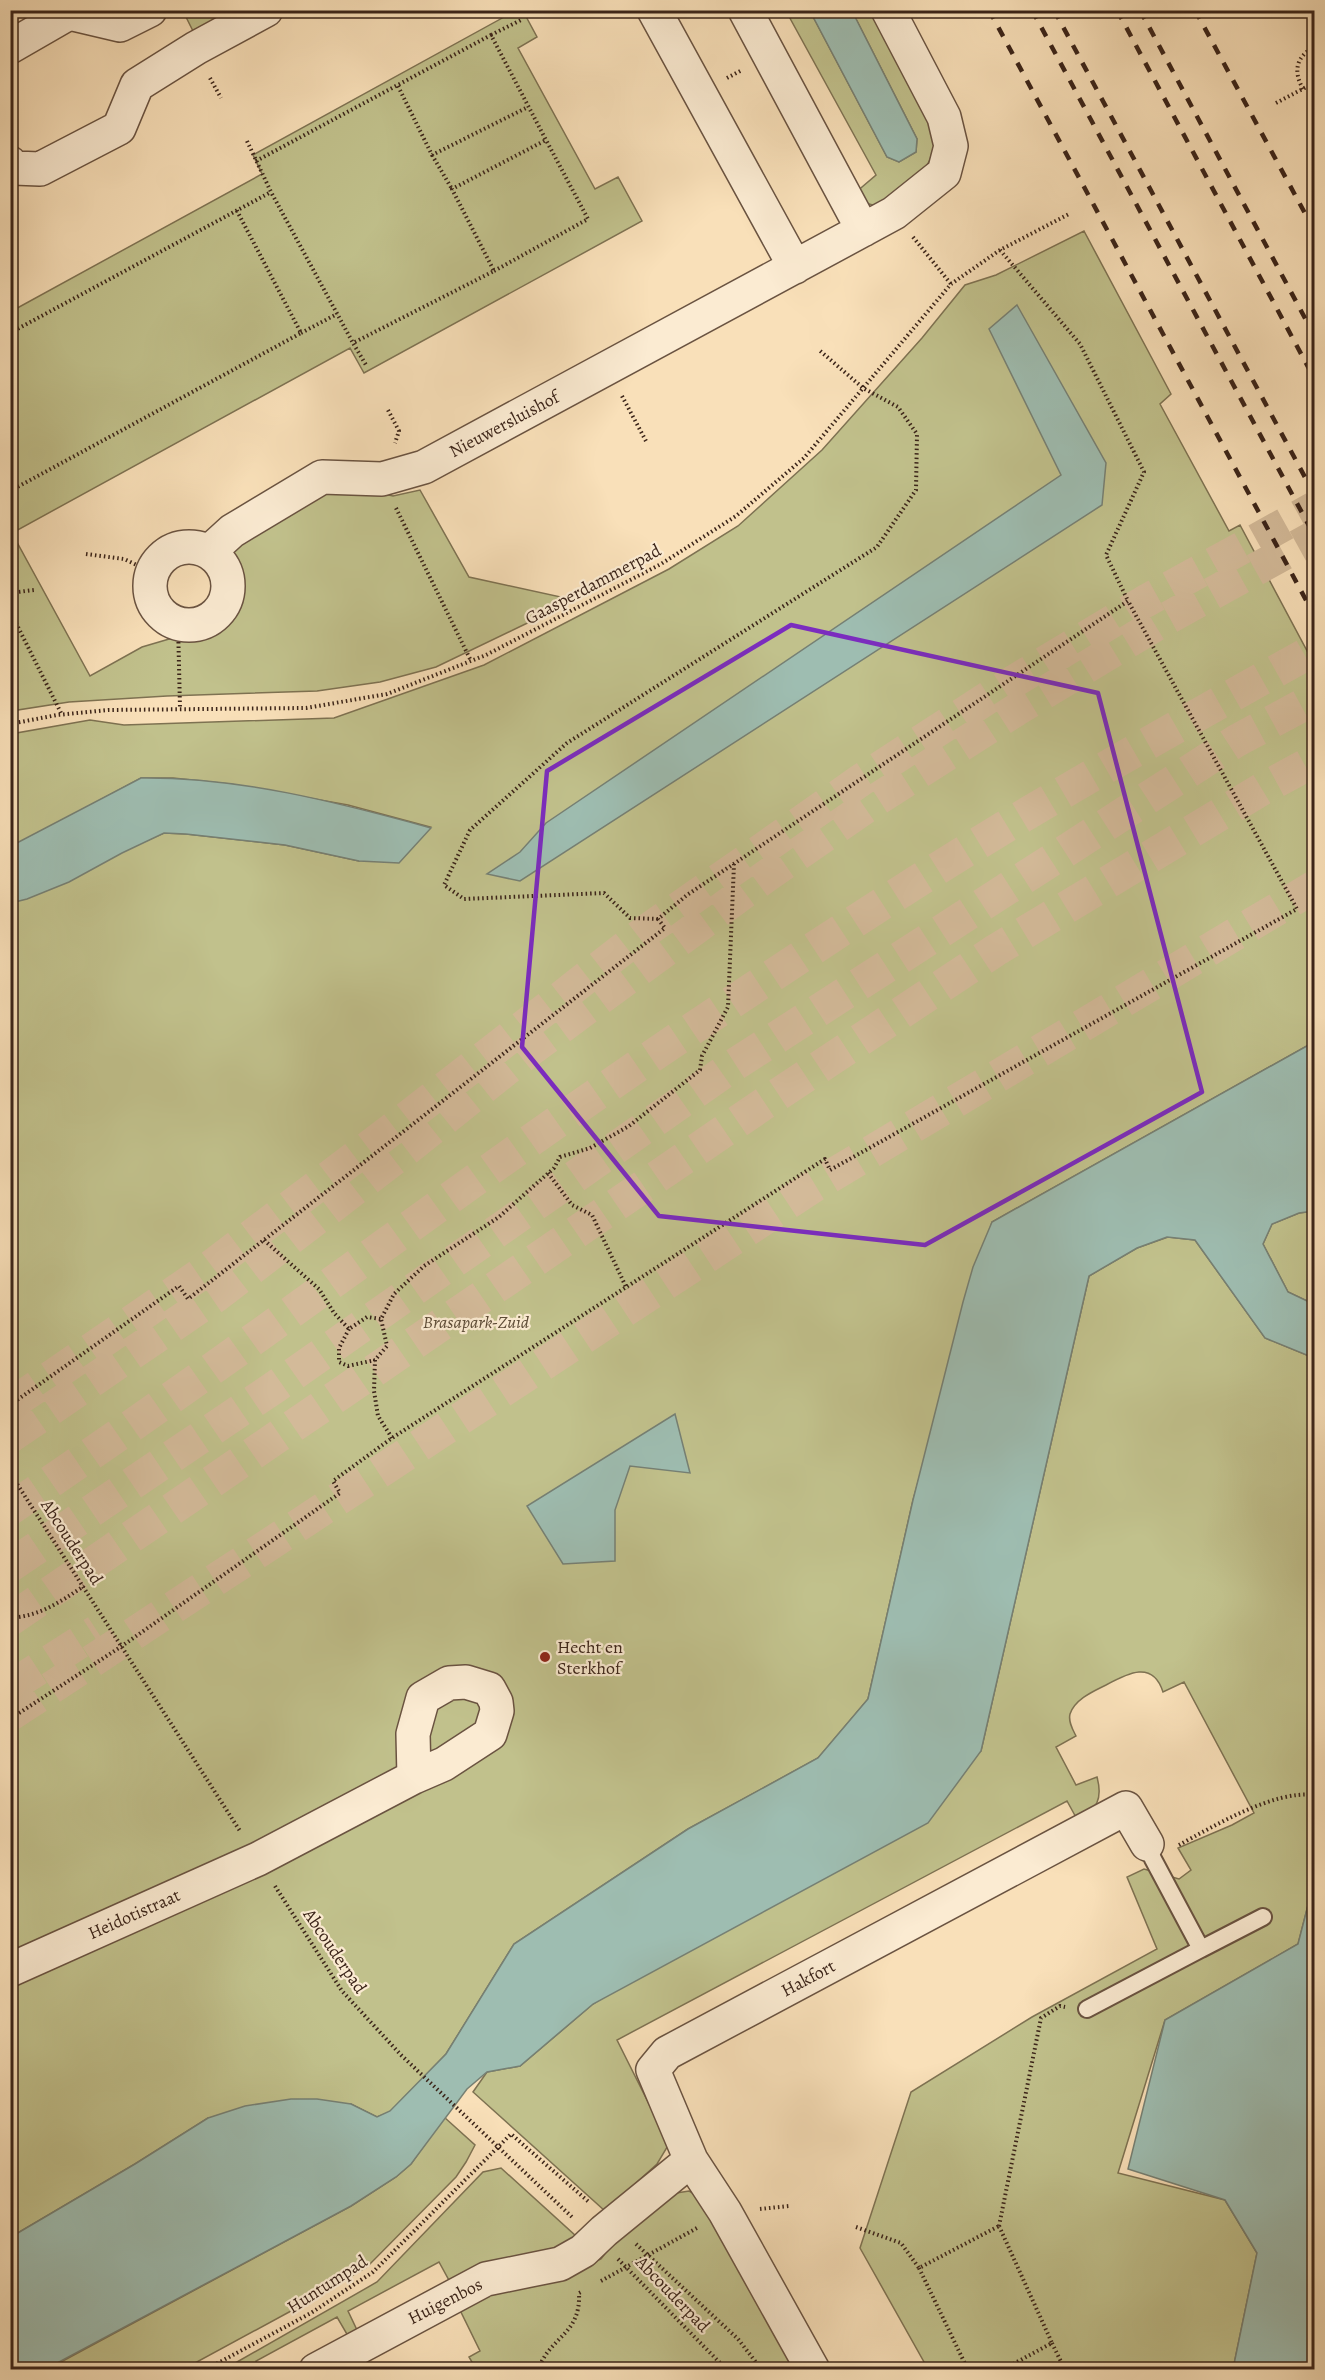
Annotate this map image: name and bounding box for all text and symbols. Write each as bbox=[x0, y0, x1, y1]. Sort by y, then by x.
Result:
street label: Nieuwersluishof bbox=[445, 384, 566, 463]
street label: Gaasperdammerpad bbox=[521, 538, 665, 630]
park label: Brasapark-Zuid bbox=[423, 1310, 530, 1334]
street label: Abcouderpad bbox=[35, 1494, 109, 1590]
place label: Hecht en Sterkhof bbox=[557, 1635, 624, 1680]
marker: Hecht en Sterkhof bbox=[538, 1650, 552, 1664]
street label: Heidotistraat bbox=[84, 1883, 184, 1945]
street label: Abcouderpad bbox=[297, 1903, 372, 1998]
street label: Hakfort bbox=[777, 1954, 839, 2002]
street label: Huntumpad bbox=[282, 2249, 372, 2319]
street label: Abcouderpad bbox=[630, 2250, 716, 2338]
street label: Huigenbos bbox=[404, 2272, 486, 2330]

